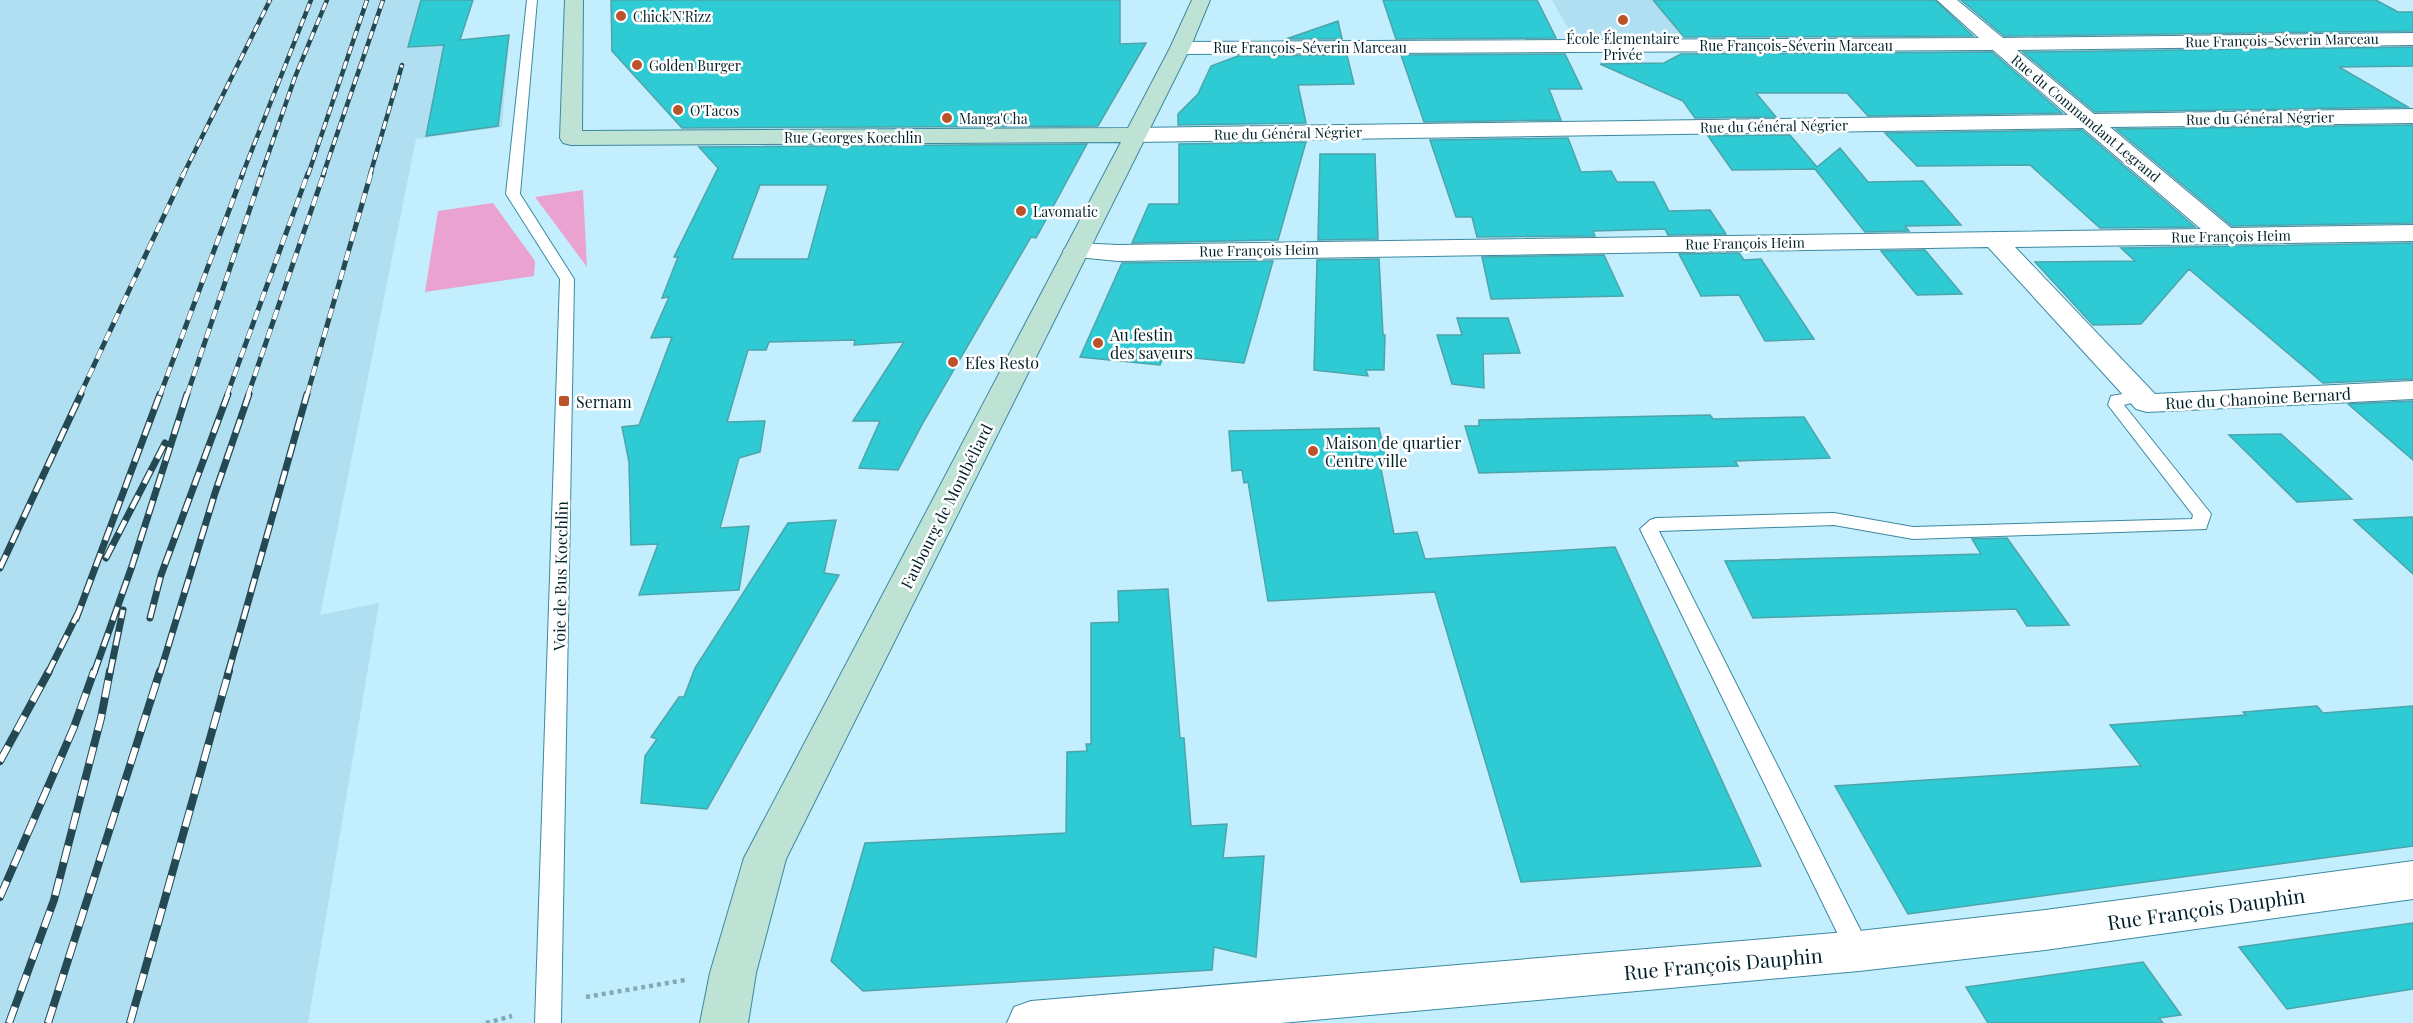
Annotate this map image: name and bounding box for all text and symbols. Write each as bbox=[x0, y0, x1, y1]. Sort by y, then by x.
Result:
place label: Chick'N'Rizz bbox=[633, 7, 711, 26]
marker: Chick'N'Rizz bbox=[614, 9, 628, 23]
marker: École Élementaire Privée bbox=[1616, 13, 1630, 27]
place label: École Élementaire Privée bbox=[1566, 29, 1680, 64]
street label: Rue François-Séverin Marceau bbox=[2185, 29, 2379, 51]
street label: Rue François-Séverin Marceau bbox=[1699, 36, 1893, 55]
street label: Rue François-Séverin Marceau bbox=[1213, 38, 1407, 57]
street label: Rue du Commandant Legrand bbox=[2007, 50, 2165, 186]
place label: Golden Burger bbox=[649, 56, 742, 75]
marker: Golden Burger bbox=[630, 58, 644, 72]
place label: O'Tacos bbox=[690, 101, 739, 120]
marker: O'Tacos bbox=[671, 103, 685, 117]
street label: Rue du Général Négrier bbox=[2186, 107, 2335, 129]
place label: Manga'Cha bbox=[959, 109, 1028, 128]
marker: Manga'Cha bbox=[940, 111, 954, 125]
street label: Rue du Général Négrier bbox=[1700, 115, 1849, 137]
street label: Rue du Général Négrier bbox=[1214, 122, 1363, 144]
street label: Rue Georges Koechlin bbox=[784, 128, 923, 147]
place label: Lavomatic bbox=[1033, 202, 1098, 221]
marker: Lavomatic bbox=[1014, 204, 1028, 218]
street label: Rue François Heim bbox=[2171, 225, 2292, 247]
street label: Rue François Heim bbox=[1685, 232, 1806, 254]
street label: Rue François Heim bbox=[1199, 239, 1320, 261]
place label: Au festin des saveurs bbox=[1109, 324, 1193, 363]
marker: Au festin des saveurs bbox=[1091, 336, 1105, 350]
place label: Efes Resto bbox=[965, 352, 1039, 373]
marker: Efes Resto bbox=[946, 355, 960, 369]
street label: Rue du Chanoine Bernard bbox=[2164, 383, 2352, 413]
place label: Sernam bbox=[576, 391, 632, 412]
marker: Sernam bbox=[557, 394, 571, 408]
street label: Faubourg de Montbéliard bbox=[895, 420, 997, 592]
place label: Maison de quartier Centre ville bbox=[1325, 432, 1461, 471]
marker: Maison de quartier Centre ville bbox=[1306, 444, 1320, 458]
street label: Voie de Bus Koechlin bbox=[548, 500, 572, 652]
street label: Rue François Dauphin bbox=[2105, 881, 2307, 935]
street label: Rue François Dauphin bbox=[1622, 941, 1824, 985]

